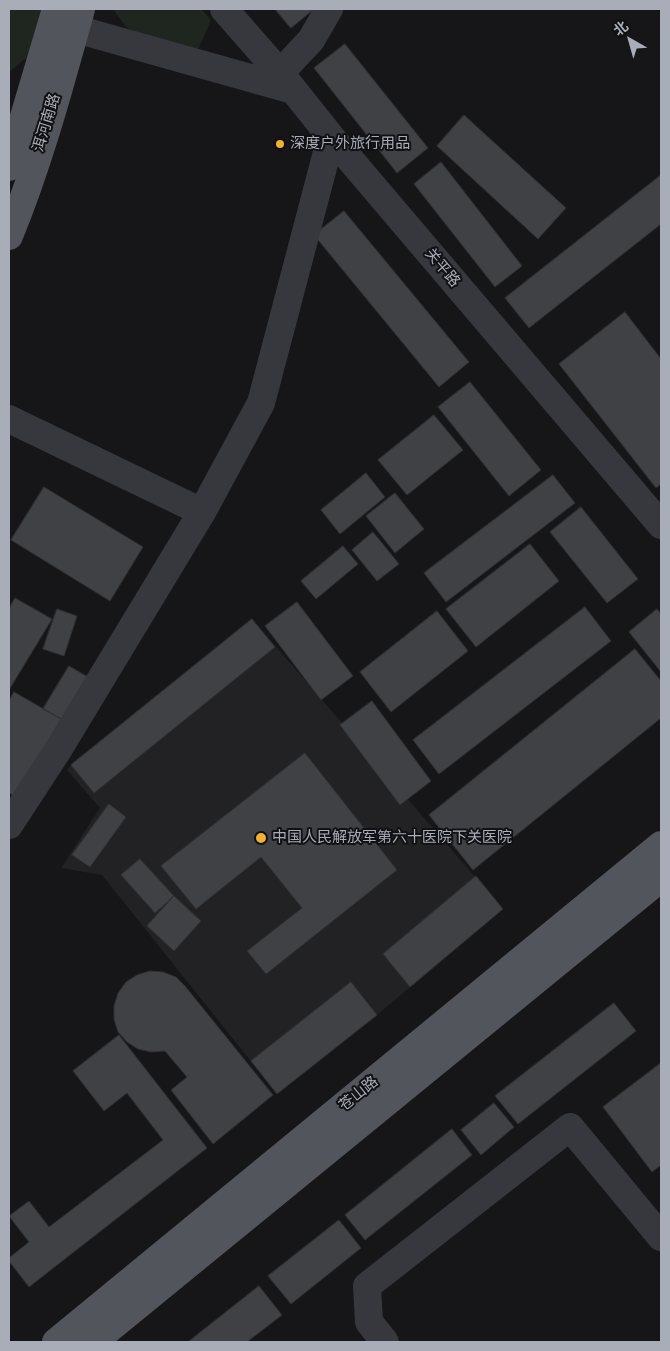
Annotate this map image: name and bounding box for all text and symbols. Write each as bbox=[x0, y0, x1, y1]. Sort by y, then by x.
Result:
north arrow bbox=[605, 15, 655, 65]
text: 北 bbox=[610, 17, 632, 40]
street label: 洱河南路 bbox=[30, 92, 64, 154]
place label: 深度户外旅行用品 bbox=[290, 135, 410, 153]
marker: 深度户外旅行用品 bbox=[274, 138, 286, 150]
street label: 关平路 bbox=[421, 245, 463, 291]
place label: 中国人民解放军第六十医院下关医院 bbox=[272, 829, 512, 847]
marker: 中国人民解放军第六十医院下关医院 bbox=[254, 831, 268, 845]
street label: 苍山路 bbox=[336, 1073, 382, 1115]

